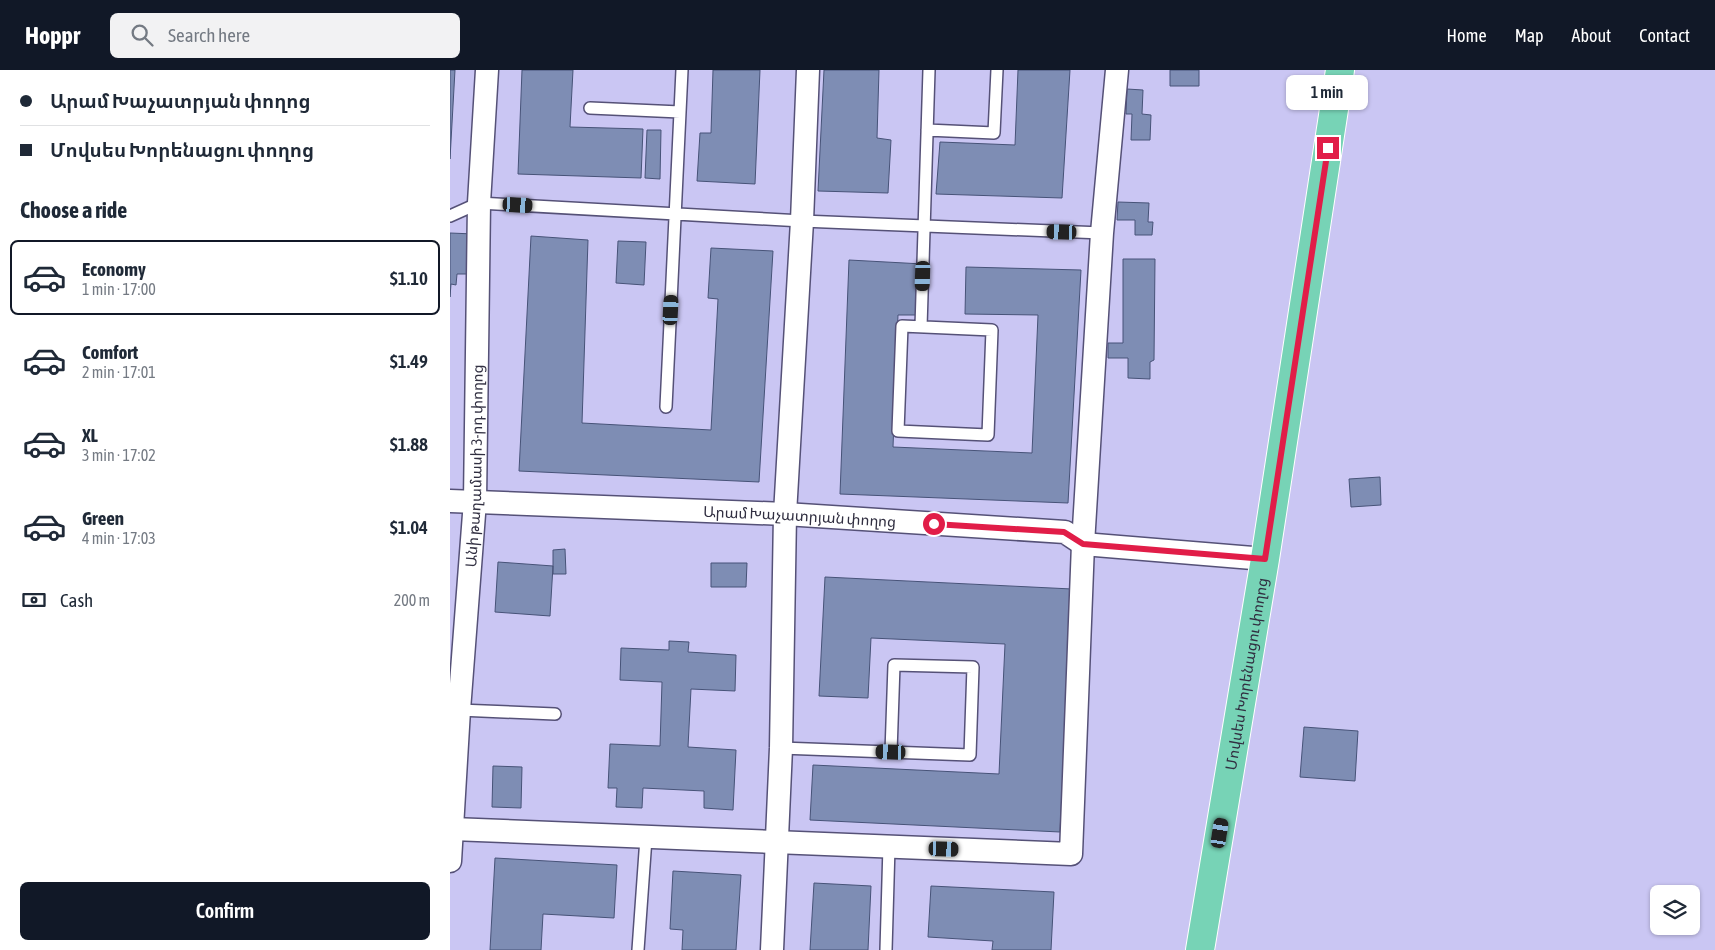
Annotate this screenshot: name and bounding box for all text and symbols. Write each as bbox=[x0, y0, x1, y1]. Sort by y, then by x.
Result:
search box bbox=[110, 13, 460, 58]
icon: search bbox=[128, 21, 156, 49]
text: Hoppr bbox=[25, 22, 80, 49]
text: Search here bbox=[168, 24, 250, 46]
text: Home bbox=[1447, 25, 1487, 46]
text: Map bbox=[1515, 25, 1544, 46]
text: About bbox=[1572, 25, 1611, 46]
text: Contact bbox=[1639, 25, 1690, 46]
callout: 1 min bbox=[1287, 75, 1369, 110]
text: 1 min bbox=[1311, 83, 1343, 101]
text: Արամ Խաչատրյան փողոց bbox=[50, 90, 311, 112]
route end bbox=[1317, 137, 1339, 159]
text: Մովսես Խորենացու փողոց bbox=[50, 139, 314, 161]
text: Choose a ride bbox=[20, 197, 127, 223]
car bbox=[502, 197, 533, 213]
car bbox=[1046, 224, 1077, 240]
icon: car bbox=[22, 255, 67, 300]
text: Economy bbox=[82, 258, 146, 280]
car bbox=[914, 261, 931, 291]
text: $1.10 bbox=[390, 267, 428, 289]
text: 1 min · 17:00 bbox=[82, 280, 156, 298]
car bbox=[662, 295, 679, 325]
icon: car bbox=[22, 338, 67, 383]
text: Comfort bbox=[82, 341, 138, 363]
text: $1.49 bbox=[390, 350, 428, 372]
text: 2 min · 17:01 bbox=[82, 363, 156, 381]
street label: Անի թաղամասի 3-րդ փողոց bbox=[461, 364, 486, 568]
icon: car bbox=[22, 421, 67, 466]
text: XL bbox=[82, 424, 98, 446]
text: $1.88 bbox=[390, 433, 428, 455]
text: 3 min · 17:02 bbox=[82, 446, 156, 464]
street label: Արամ Խաչատրյան փողոց bbox=[703, 502, 897, 531]
icon: car bbox=[22, 504, 67, 549]
text: Green bbox=[82, 507, 124, 529]
route start bbox=[923, 513, 945, 535]
text: $1.04 bbox=[390, 516, 428, 538]
text: 4 min · 17:03 bbox=[82, 529, 156, 547]
street label: Մովսես Խորենացու փողոց bbox=[1222, 576, 1271, 771]
icon: cash bbox=[20, 586, 48, 614]
text: Cash bbox=[60, 589, 93, 611]
text: 200 m bbox=[394, 591, 430, 609]
car bbox=[875, 744, 906, 760]
car bbox=[1210, 817, 1229, 849]
car bbox=[928, 841, 959, 857]
button: Confirm bbox=[20, 882, 430, 940]
map controls bbox=[1650, 885, 1700, 935]
button: layers bbox=[1650, 885, 1700, 935]

